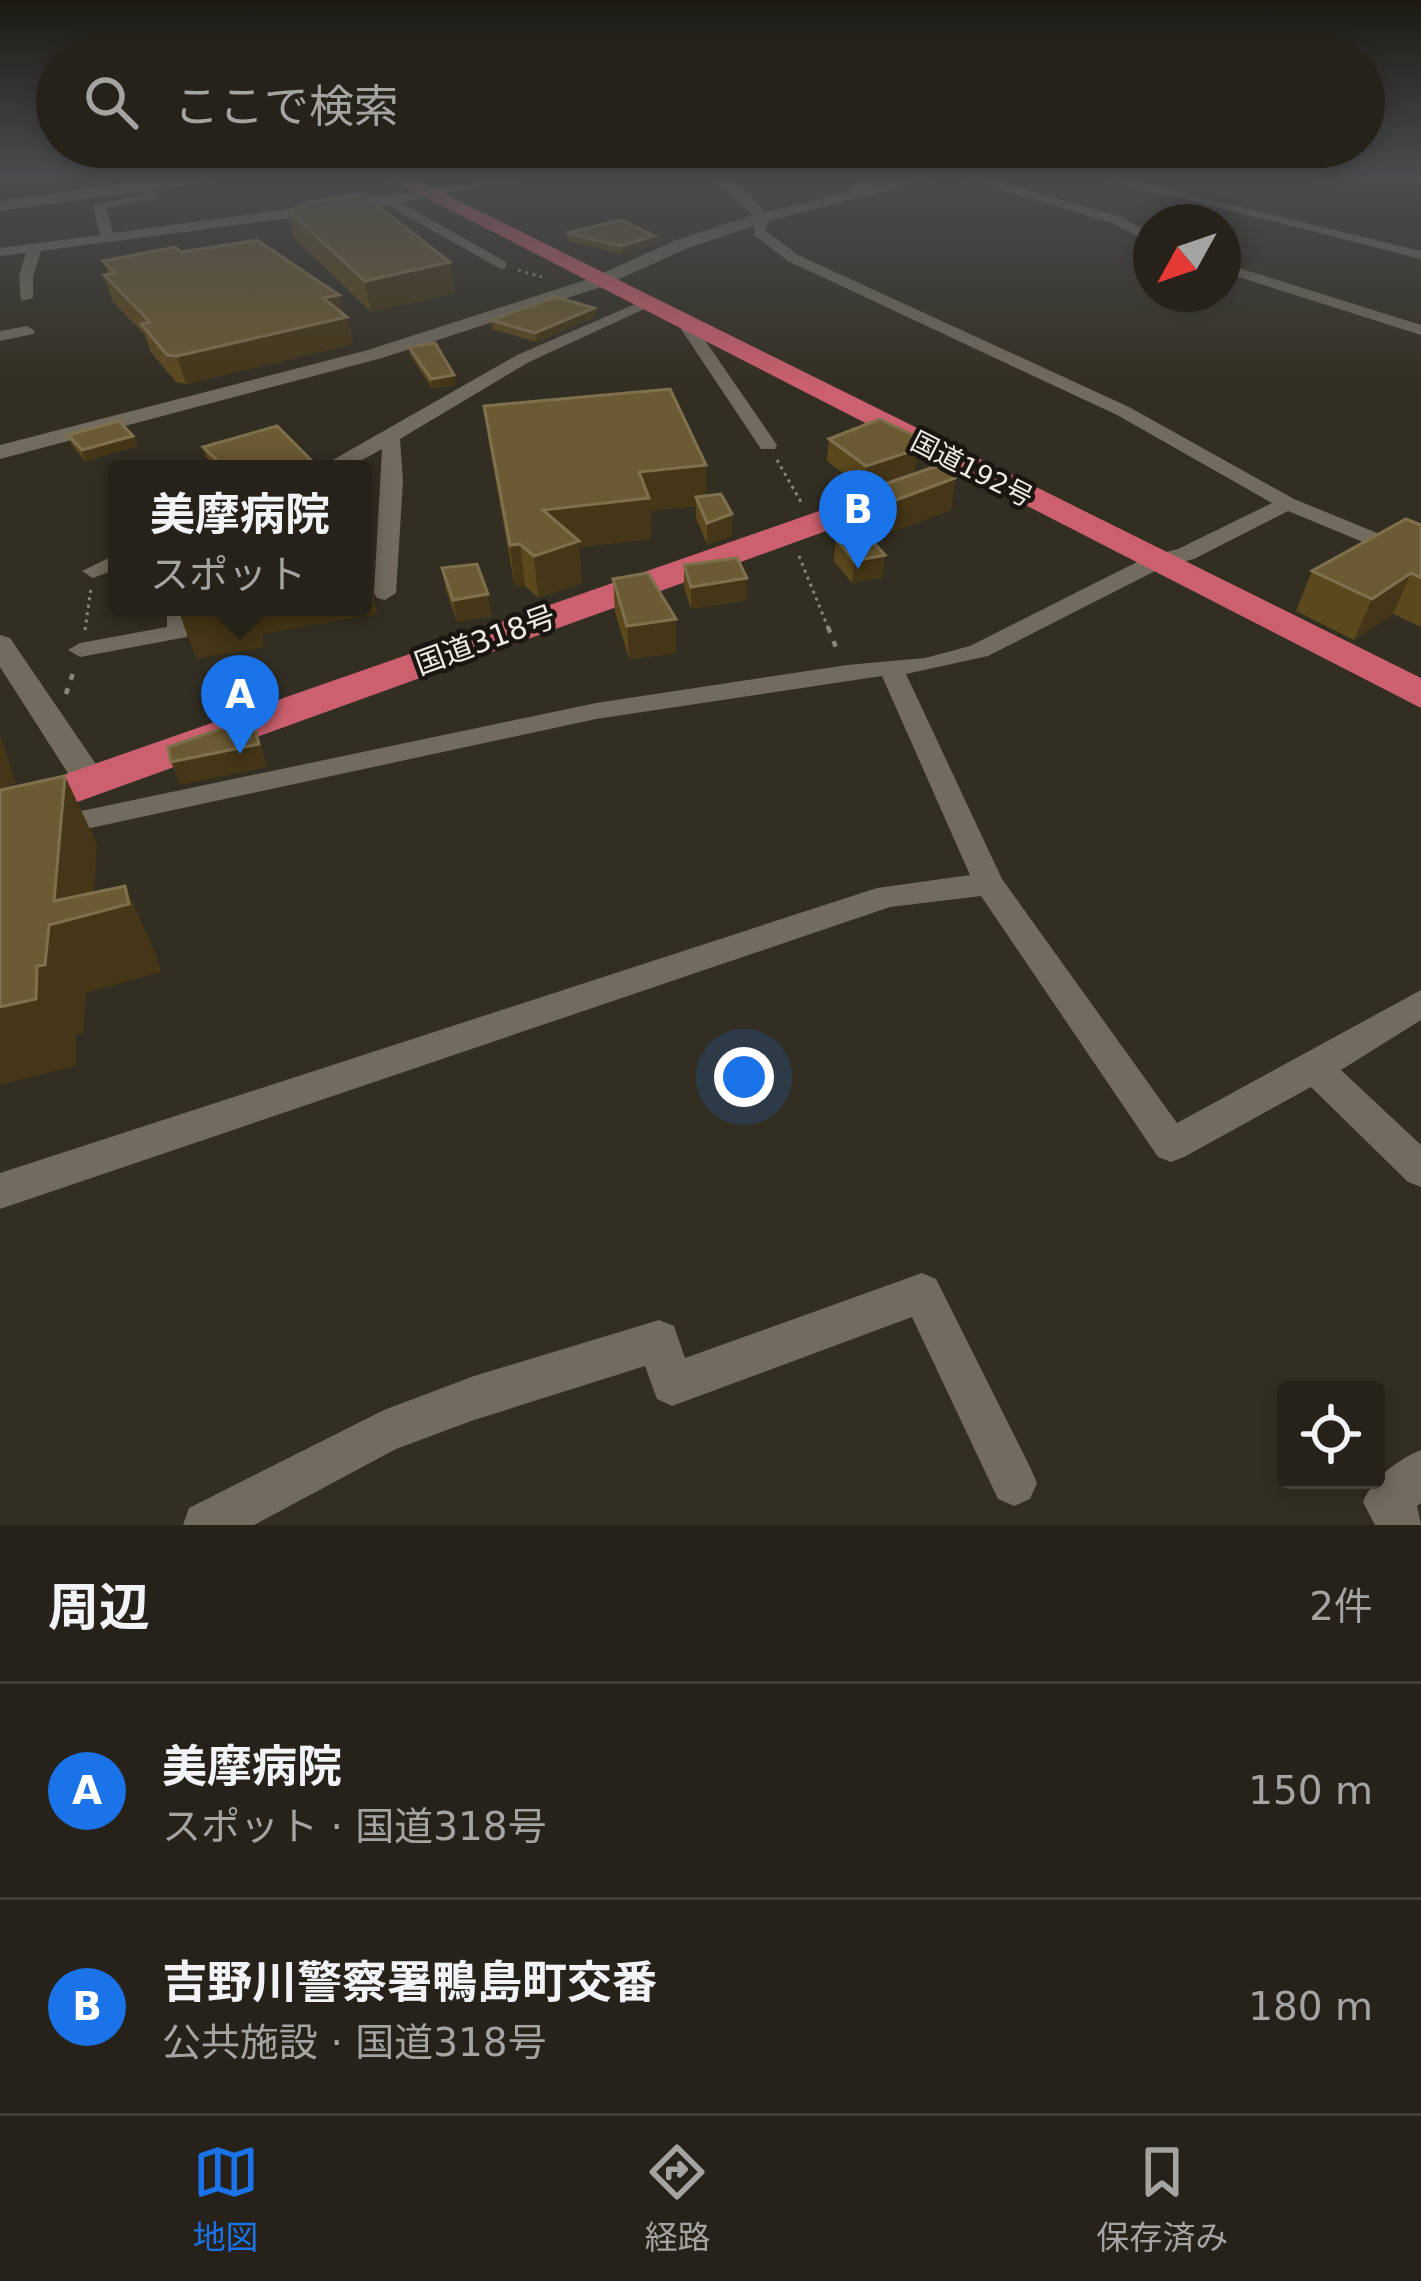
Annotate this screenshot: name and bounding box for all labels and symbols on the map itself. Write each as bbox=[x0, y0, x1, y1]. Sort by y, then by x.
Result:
north arrow bbox=[1133, 204, 1241, 312]
street label: 国道192号 bbox=[906, 425, 1038, 513]
pin: B bbox=[819, 470, 897, 569]
street label: 国道318号 bbox=[410, 598, 560, 682]
pin: A bbox=[201, 655, 279, 754]
your location bbox=[714, 1047, 774, 1107]

